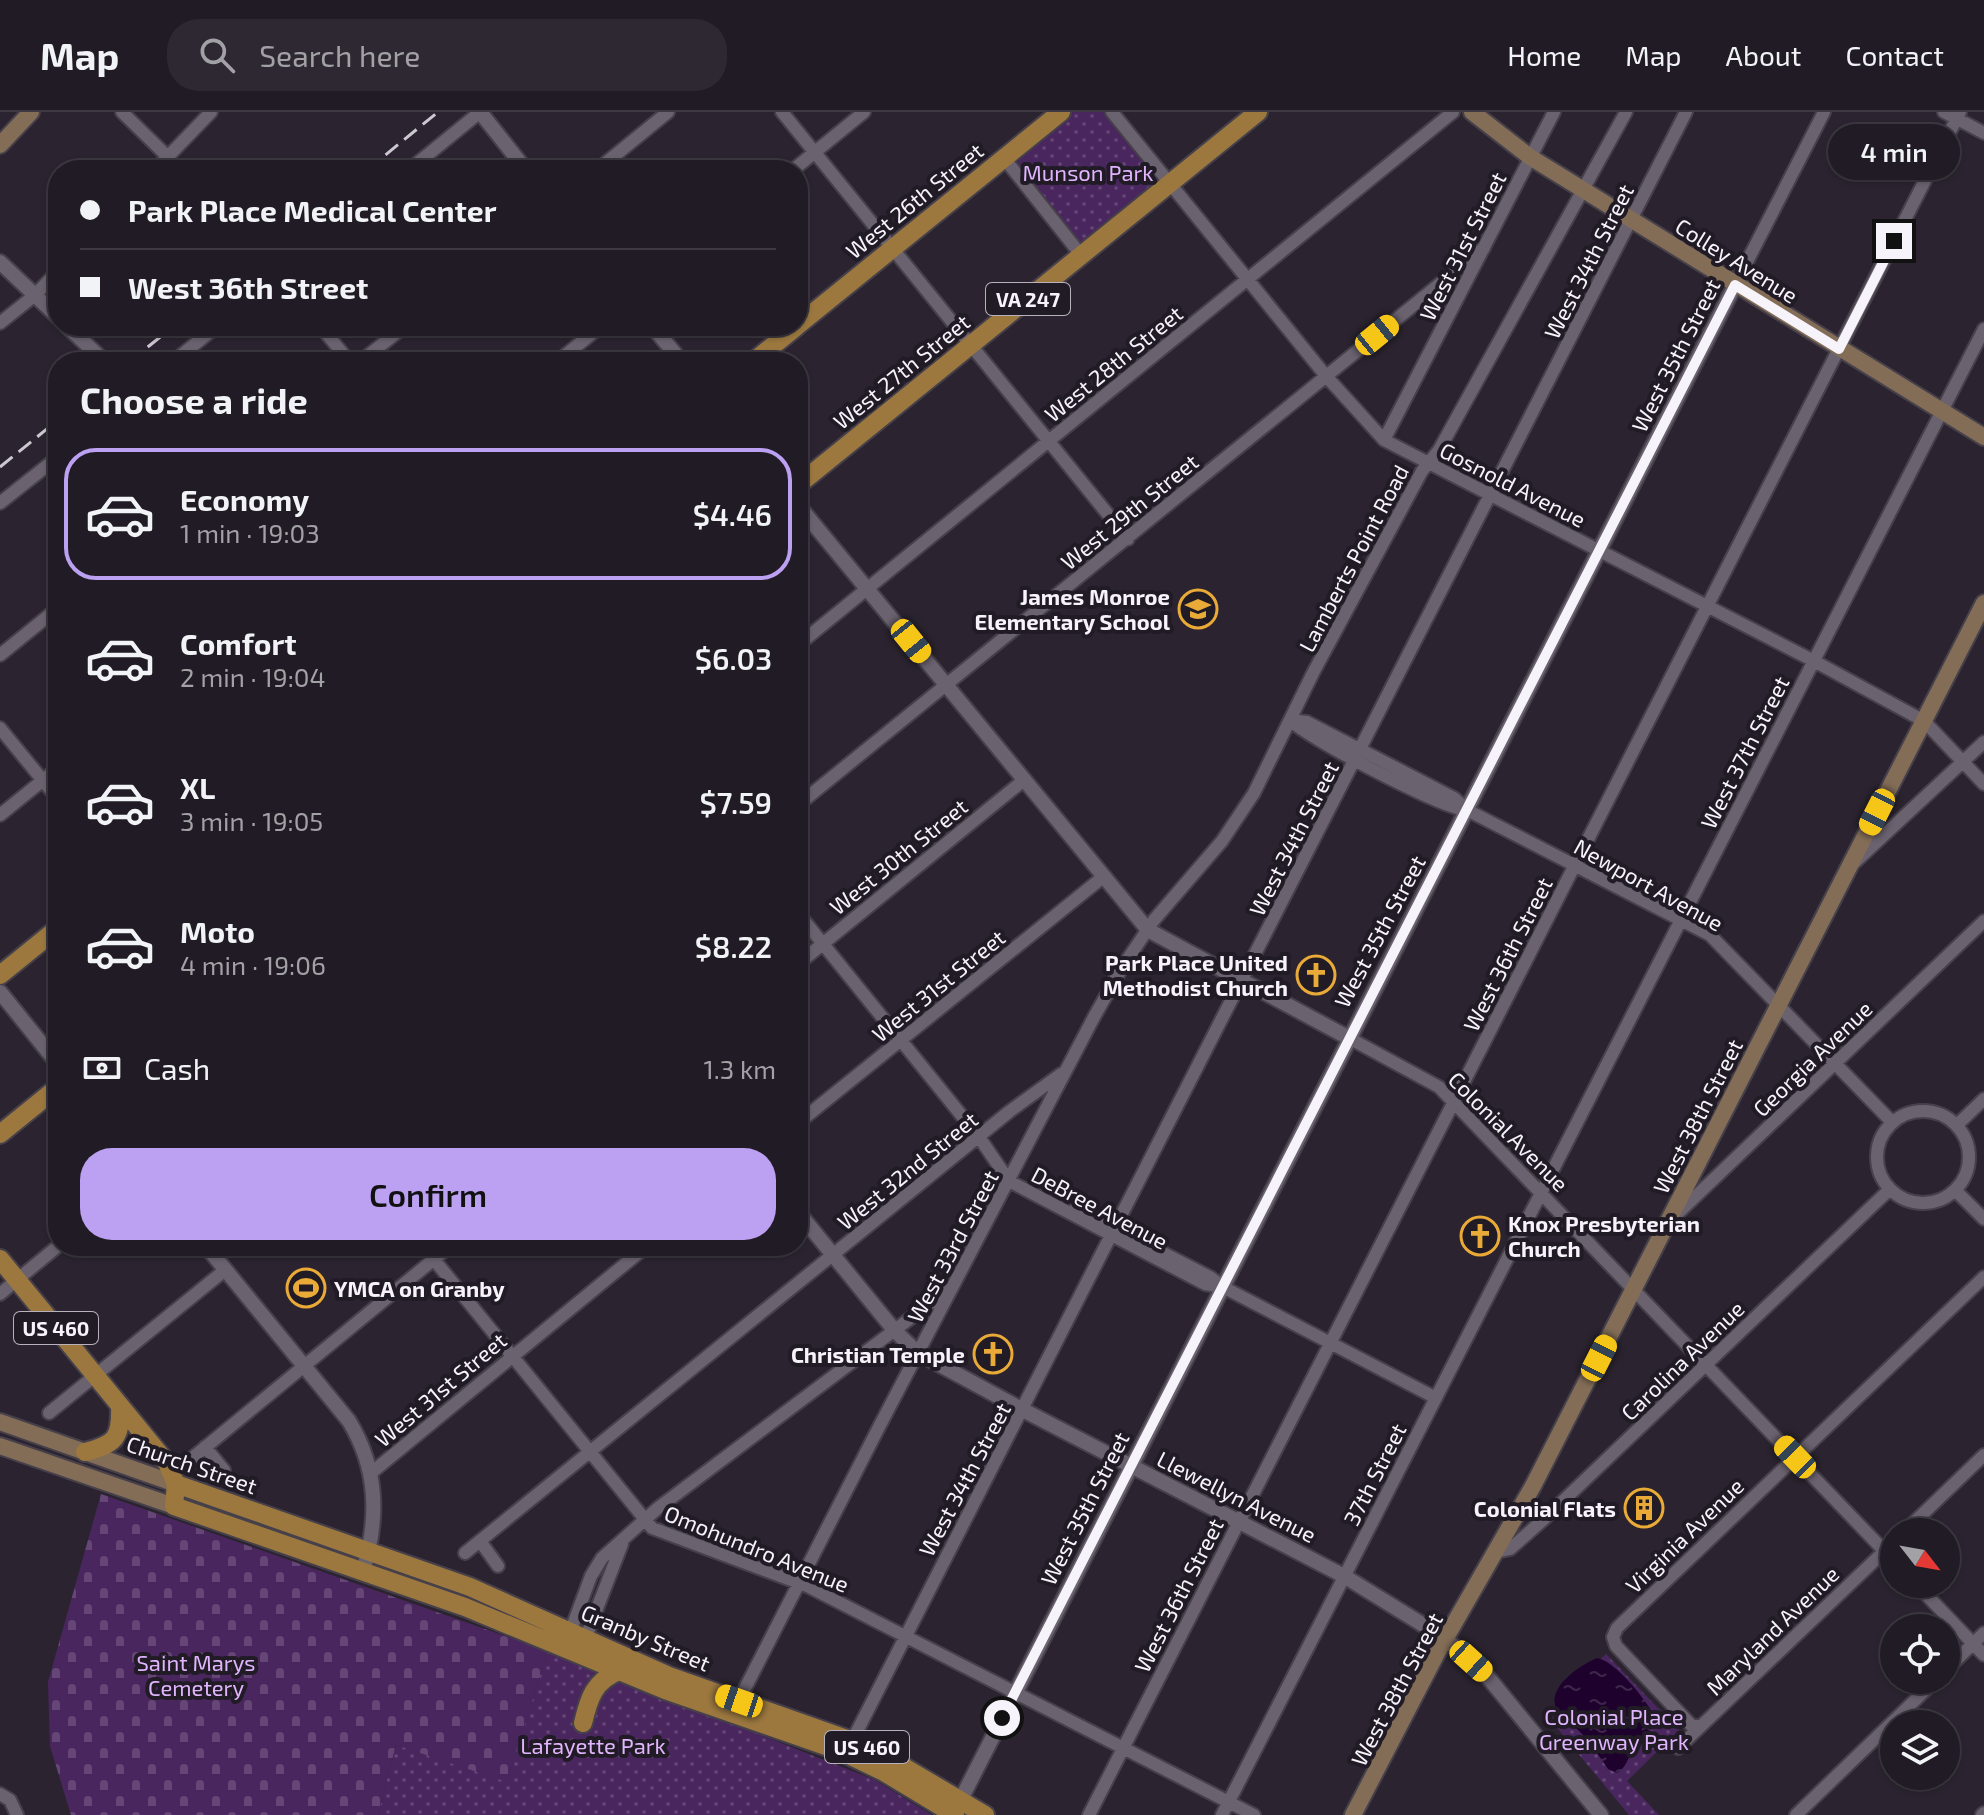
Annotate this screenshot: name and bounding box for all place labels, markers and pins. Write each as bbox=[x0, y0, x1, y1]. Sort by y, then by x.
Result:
place label: James Monroe Elementary School bbox=[974, 583, 1171, 635]
school or university icon: James Monroe Elementary School bbox=[1177, 588, 1219, 630]
place label: Park Place United Methodist Church bbox=[1103, 949, 1288, 1000]
church icon: Park Place United Methodist Church bbox=[1295, 954, 1337, 996]
place label: Knox Presbyterian Church bbox=[1508, 1210, 1700, 1261]
church icon: Knox Presbyterian Church bbox=[1459, 1215, 1501, 1257]
sports icon: YMCA on Granby bbox=[285, 1267, 327, 1309]
place label: YMCA on Granby bbox=[334, 1275, 505, 1302]
church icon: Christian Temple bbox=[972, 1333, 1014, 1375]
place label: Christian Temple bbox=[791, 1341, 965, 1367]
building icon: Colonial Flats bbox=[1623, 1487, 1665, 1529]
place label: Colonial Flats bbox=[1474, 1495, 1616, 1521]

